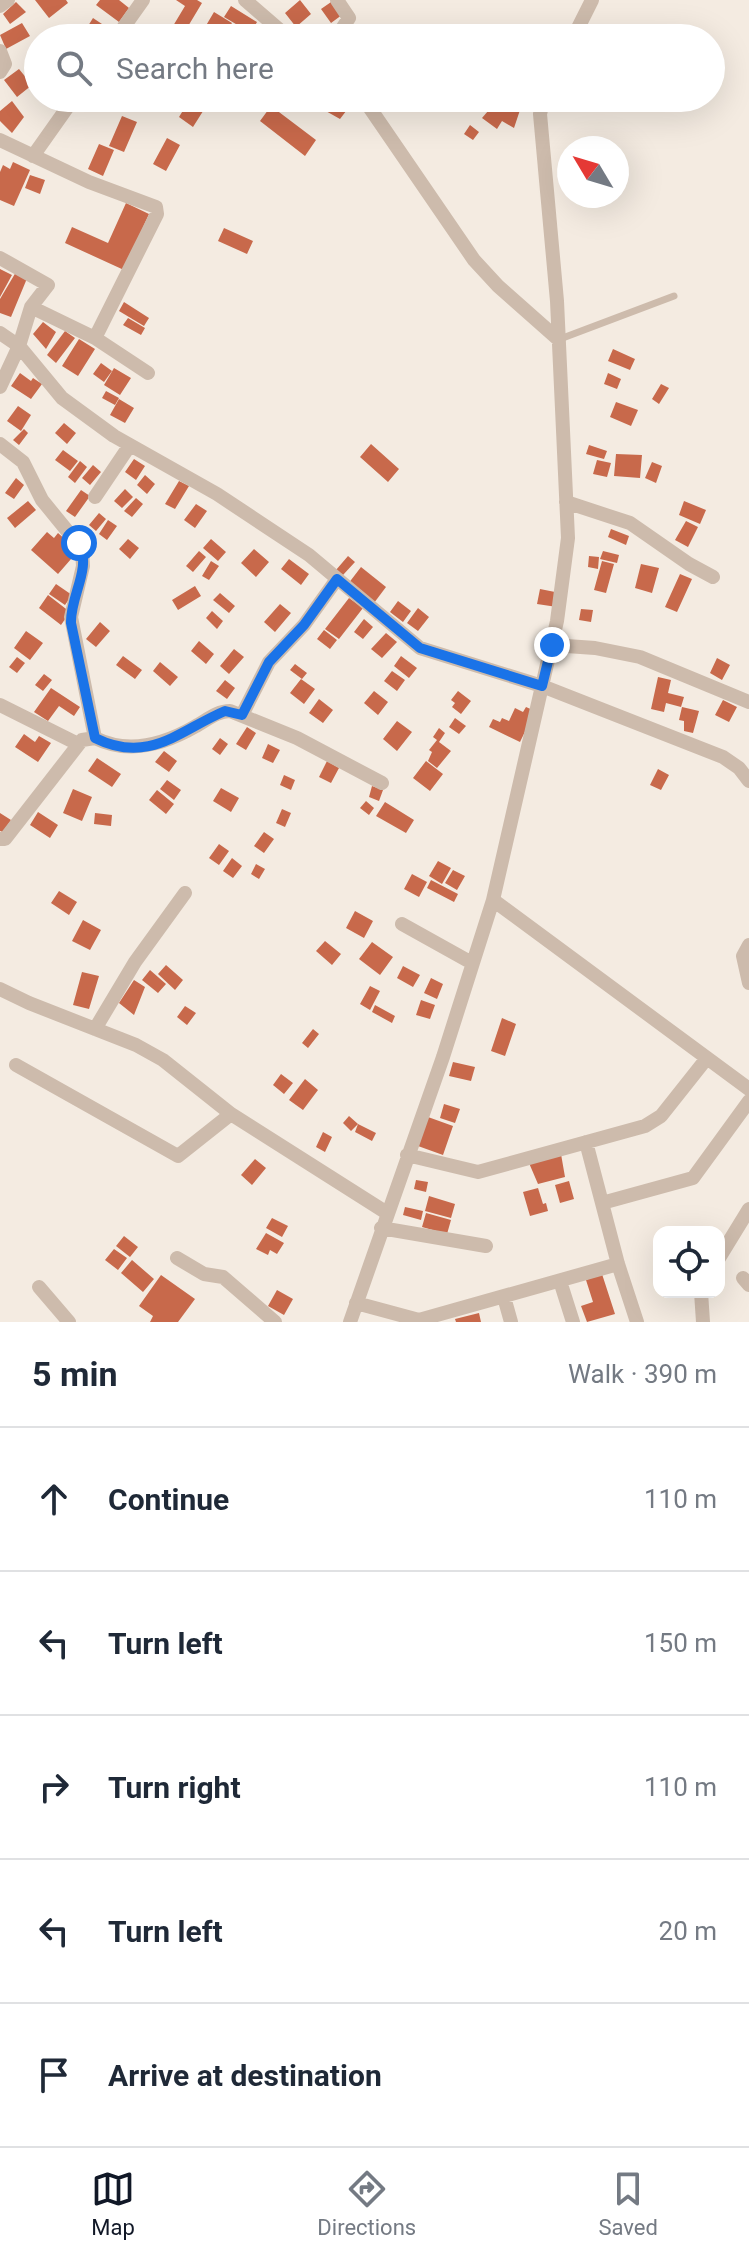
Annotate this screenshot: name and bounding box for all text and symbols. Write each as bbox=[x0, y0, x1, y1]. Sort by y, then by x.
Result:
search box bbox=[24, 24, 725, 112]
icon: search bbox=[52, 46, 96, 90]
text: Search here bbox=[116, 51, 274, 86]
north arrow bbox=[557, 136, 629, 208]
route start bbox=[61, 525, 97, 561]
route end bbox=[534, 627, 570, 663]
map controls bbox=[653, 1226, 725, 1298]
button: locate bbox=[653, 1226, 725, 1298]
text: 5 min bbox=[32, 1354, 117, 1394]
text: Walk · 390 m bbox=[568, 1359, 717, 1389]
icon: ahead bbox=[32, 1477, 76, 1521]
text: Continue bbox=[108, 1482, 229, 1517]
text: 110 m bbox=[644, 1484, 717, 1514]
icon: left bbox=[32, 1621, 76, 1665]
text: Turn left bbox=[108, 1626, 223, 1661]
text: 150 m bbox=[644, 1628, 717, 1658]
icon: right bbox=[32, 1765, 76, 1809]
text: Turn right bbox=[108, 1770, 241, 1805]
text: 110 m bbox=[644, 1772, 717, 1802]
icon: left bbox=[32, 1909, 76, 1953]
text: Turn left bbox=[108, 1914, 223, 1949]
text: 20 m bbox=[659, 1916, 717, 1946]
icon: arrive bbox=[32, 2053, 76, 2097]
text: Arrive at destination bbox=[108, 2058, 382, 2093]
tab: Map bbox=[91, 2167, 135, 2240]
tab: Directions bbox=[317, 2167, 416, 2240]
tab: Saved bbox=[598, 2167, 658, 2240]

